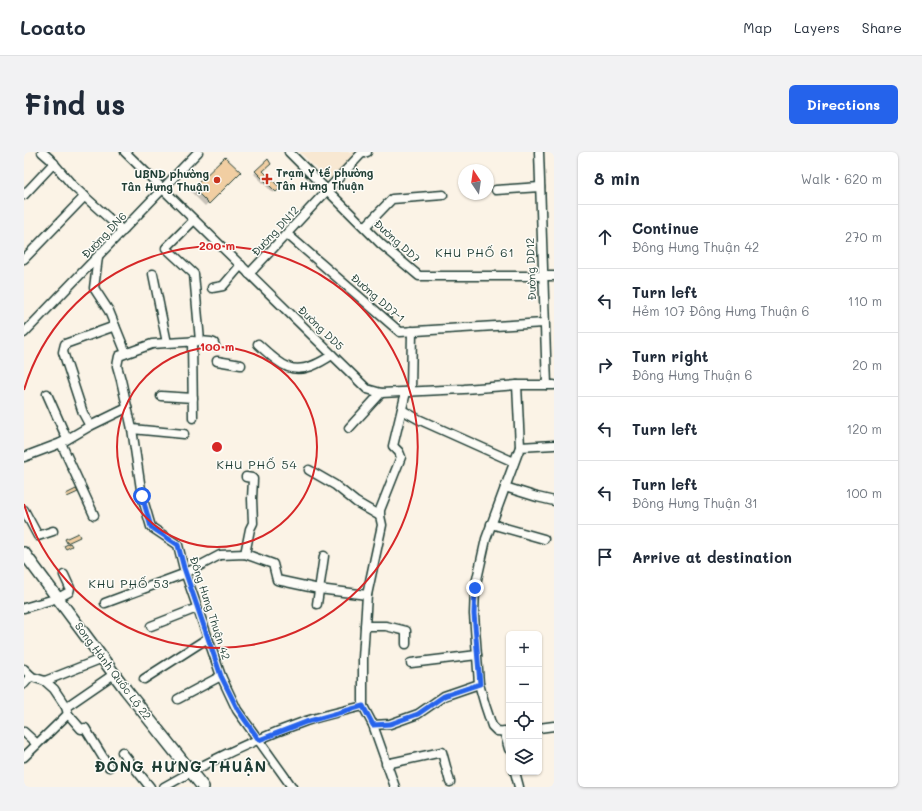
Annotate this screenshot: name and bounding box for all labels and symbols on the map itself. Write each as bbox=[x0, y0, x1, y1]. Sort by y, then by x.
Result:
north arrow bbox=[458, 164, 494, 200]
place label: Trạm Y tế phường Tân Hưng Thuận bbox=[276, 165, 374, 193]
place label: UBND phường Tân Hưng Thuận bbox=[121, 166, 209, 194]
marker: Trạm Y tế phường Tân Hưng Thuận bbox=[261, 173, 273, 185]
marker: UBND phường Tân Hưng Thuận bbox=[212, 175, 222, 185]
street label: Đường DN12 bbox=[248, 202, 302, 259]
street label: Đường DN6 bbox=[78, 208, 129, 261]
street label: Đường DD7 bbox=[371, 216, 424, 266]
text: 200 m bbox=[199, 237, 235, 253]
street label: Đường DD12 bbox=[522, 237, 539, 301]
district label: KHU PHỐ 61 bbox=[435, 244, 515, 260]
street label: Đường DD7-1 bbox=[348, 270, 409, 325]
street label: Đường DD5 bbox=[295, 302, 347, 353]
text: 100 m bbox=[200, 338, 234, 354]
centre of rings bbox=[210, 440, 224, 454]
district label: KHU PHỐ 54 bbox=[217, 456, 297, 472]
route start bbox=[133, 487, 151, 505]
street label: Đông Hưng Thuận 42 bbox=[187, 554, 234, 661]
district label: KHU PHỐ 53 bbox=[89, 575, 169, 591]
route end bbox=[466, 579, 484, 597]
street label: Song Hành Quốc Lộ 22 bbox=[72, 619, 155, 723]
district label: ĐÔNG HƯNG THUẬN bbox=[95, 756, 267, 776]

